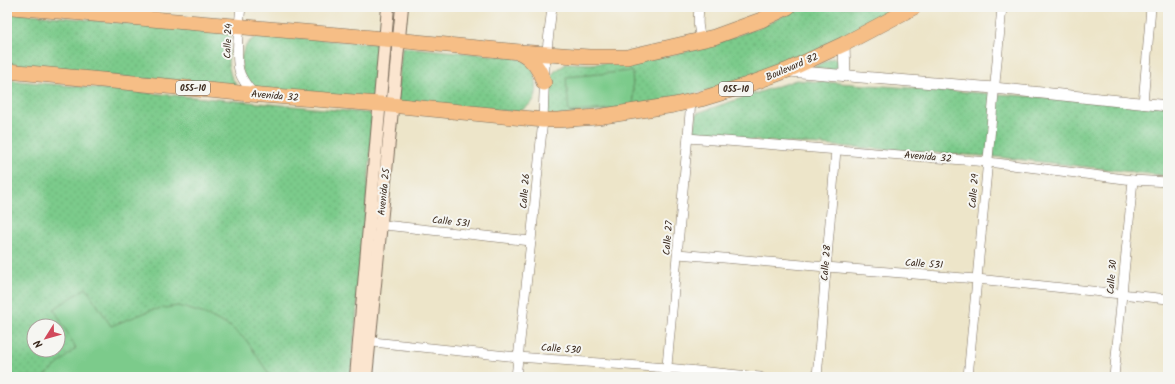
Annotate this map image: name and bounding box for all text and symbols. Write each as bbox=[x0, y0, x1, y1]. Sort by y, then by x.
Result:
street label: Calle 24 bbox=[219, 23, 237, 59]
street label: Boulevard 82 bbox=[763, 49, 821, 85]
road number: 055-10 bbox=[176, 81, 210, 95]
road number: 055-10 bbox=[719, 82, 753, 96]
street label: Avenida 32 bbox=[251, 86, 300, 106]
street label: Avenida 32 bbox=[904, 147, 953, 167]
street label: Avenida 25 bbox=[374, 167, 394, 216]
street label: Calle 26 bbox=[515, 173, 535, 209]
street label: Calle 29 bbox=[965, 173, 983, 209]
street label: Calle 531 bbox=[431, 212, 471, 232]
street label: Calle 27 bbox=[659, 220, 678, 256]
street label: Calle 28 bbox=[816, 243, 836, 282]
street label: Calle 531 bbox=[904, 255, 944, 273]
street label: Calle 30 bbox=[1103, 259, 1121, 295]
north arrow bbox=[26, 318, 66, 358]
text: N bbox=[30, 335, 48, 352]
street label: Calle 530 bbox=[540, 340, 582, 358]

